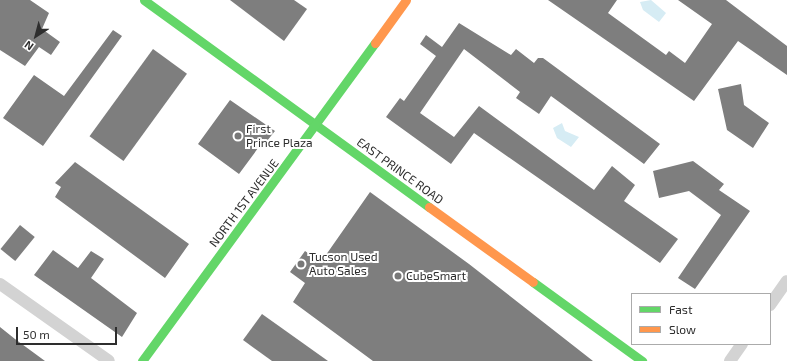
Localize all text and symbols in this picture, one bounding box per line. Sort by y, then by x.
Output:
north arrow [16,16,56,56]
text: N [22,39,36,54]
place label: First Prince Plaza [246,122,313,150]
marker: First Prince Plaza [233,131,243,141]
street label: EAST PRINCE ROAD [354,135,446,207]
street label: NORTH 1ST AVENUE [206,156,282,250]
place label: Tucson Used Auto Sales [309,250,378,278]
marker: Tucson Used Auto Sales [296,259,306,269]
place label: CubeSmart [406,269,466,283]
marker: CubeSmart [393,271,403,281]
legend [631,293,771,345]
text: Fast [669,302,692,316]
scale bar [18,319,119,345]
text: Slow [669,322,696,336]
text: 50 m [23,327,50,341]

